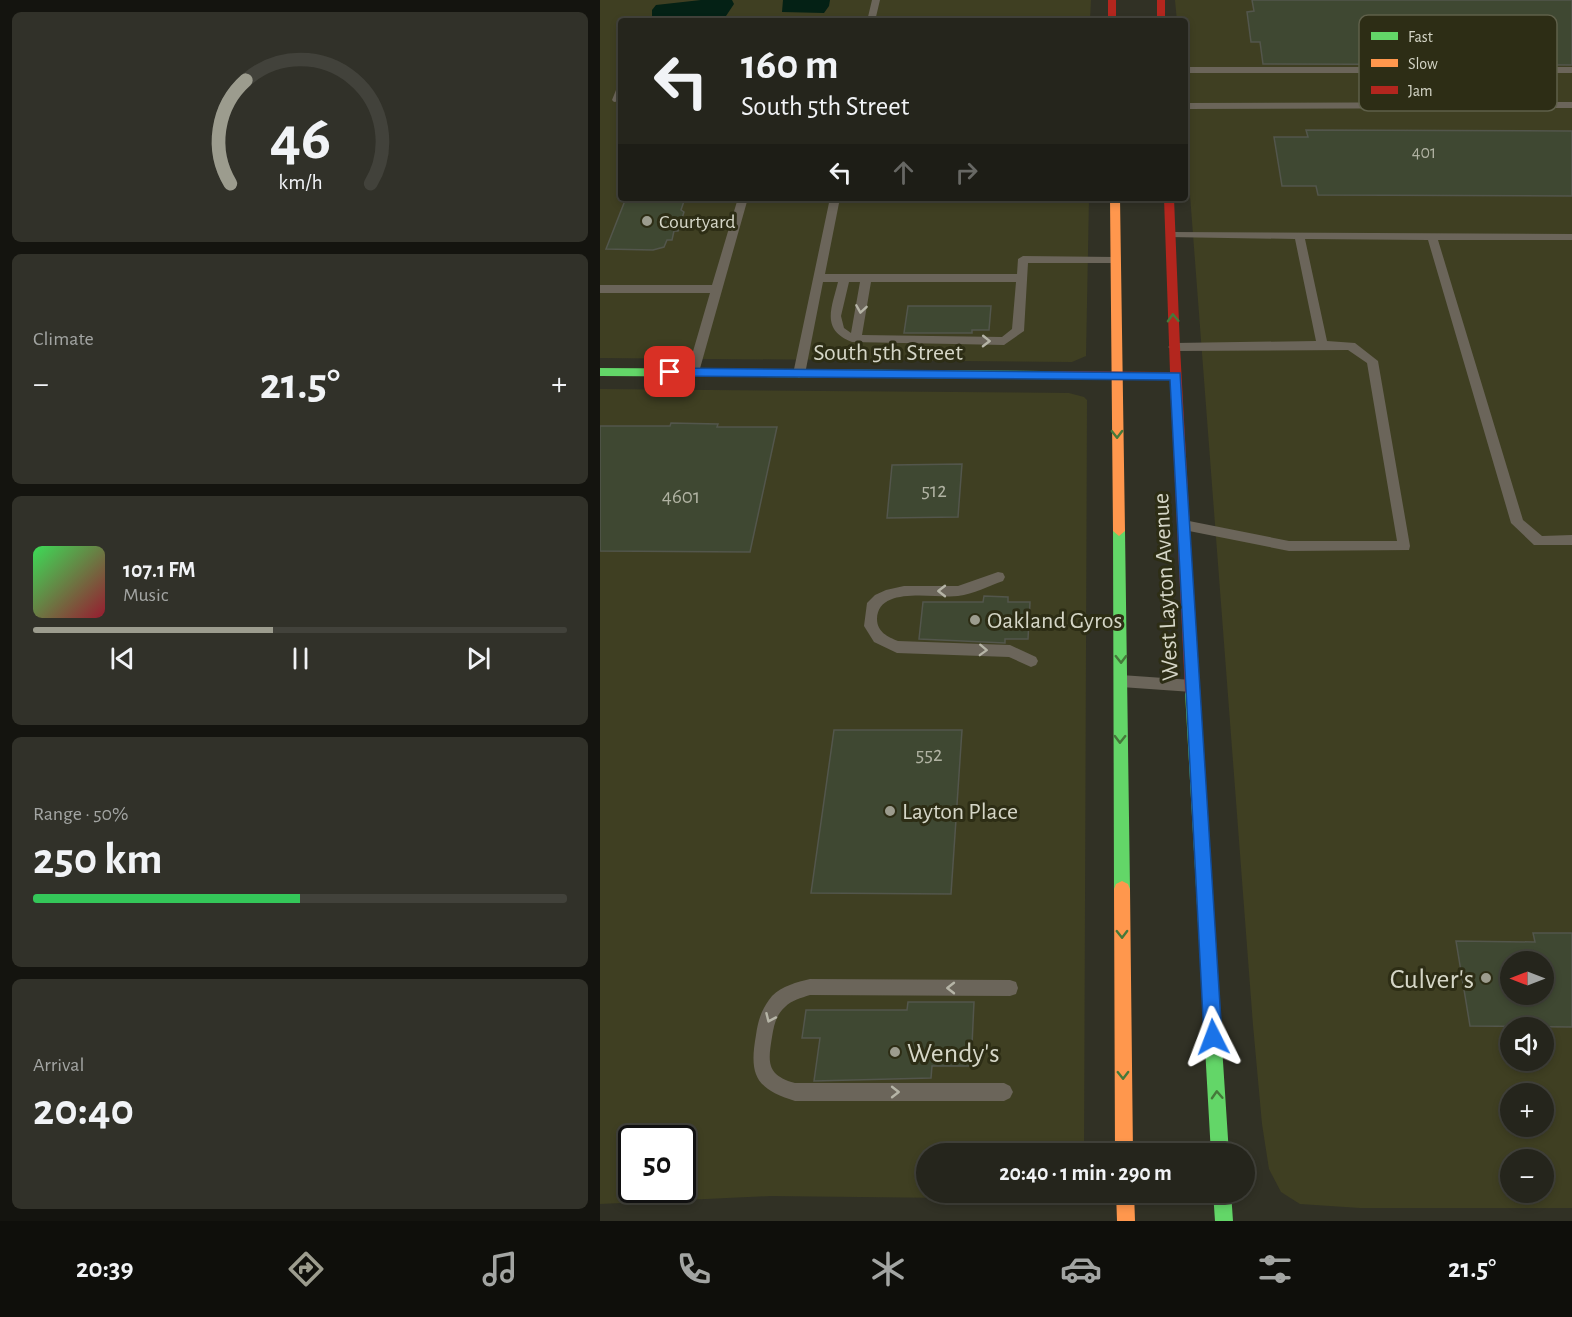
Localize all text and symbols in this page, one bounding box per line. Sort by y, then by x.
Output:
legend [1359,15,1557,111]
text: Fast [1408,29,1433,45]
icon: left [642,42,720,120]
text: 160 m [741,44,839,86]
text: Slow [1408,56,1438,72]
text: Jam [1408,83,1433,99]
text: South 5th Street [741,93,909,120]
text: 46 [269,108,331,170]
house number: 401 [1412,144,1436,162]
icon: left [824,156,857,189]
icon: ahead [887,156,920,189]
icon: right [950,156,983,189]
text: km/h [278,172,322,193]
place label: Courtyard [659,212,736,232]
marker: Courtyard [640,214,654,228]
one-way arrow [855,304,867,313]
one-way arrow [1167,313,1180,322]
text: Climate [33,329,94,349]
one-way arrow [982,334,991,347]
street label: South 5th Street [813,341,963,365]
pin [644,346,695,397]
icon: arrive [653,355,686,388]
text: 21.5° [260,362,340,407]
text: − [33,368,49,401]
text: + [551,368,567,401]
one-way arrow [1111,430,1123,439]
house number: 512 [921,480,947,501]
house number: 4601 [662,486,700,507]
street label: West Layton Avenue [1149,492,1183,682]
text: 107.1 FM [123,559,196,581]
text: Music [123,585,169,605]
one-way arrow [937,585,946,597]
place label: Oakland Gyros [987,609,1122,633]
marker: Oakland Gyros [968,613,982,627]
icon: previous [106,642,139,675]
icon: pause [284,642,317,675]
icon: next [462,642,495,675]
one-way arrow [978,644,987,656]
one-way arrow [1115,654,1127,663]
one-way arrow [1114,735,1127,744]
house number: 552 [915,744,943,765]
place label: Layton Place [902,800,1018,824]
text: Range · 50% [33,804,129,824]
marker: Layton Place [883,804,897,818]
text: 250 km [33,837,162,882]
one-way arrow [1116,930,1128,939]
north arrow [1500,951,1554,1005]
map controls [1500,951,1554,1203]
place label: Culver's [1390,966,1474,994]
marker: Culver's [1479,971,1493,985]
one-way arrow [947,982,956,994]
position arrow [1181,1005,1245,1069]
one-way arrow [765,1011,777,1022]
button: sound [1500,1017,1554,1071]
place label: Wendy's [907,1040,1000,1068]
marker: Wendy's [888,1045,902,1059]
text: Arrival [33,1055,84,1075]
one-way arrow [1117,1070,1129,1079]
button: + [1500,1083,1554,1137]
one-way arrow [890,1086,899,1098]
text: 20:40 [33,1088,134,1133]
one-way arrow [1210,1091,1223,1100]
speed limit sign: 50 [618,1125,696,1203]
button: − [1500,1149,1554,1203]
text: 20:40 · 1 min · 290 m [999,1162,1172,1184]
icon: directions [285,1248,327,1290]
icon: music [479,1248,521,1290]
icon: phone [673,1248,715,1290]
icon: climate [867,1248,909,1290]
icon: car [1060,1248,1102,1290]
icon: filters [1254,1248,1296,1290]
text: 20:39 [76,1255,134,1282]
text: 21.5° [1448,1255,1496,1282]

